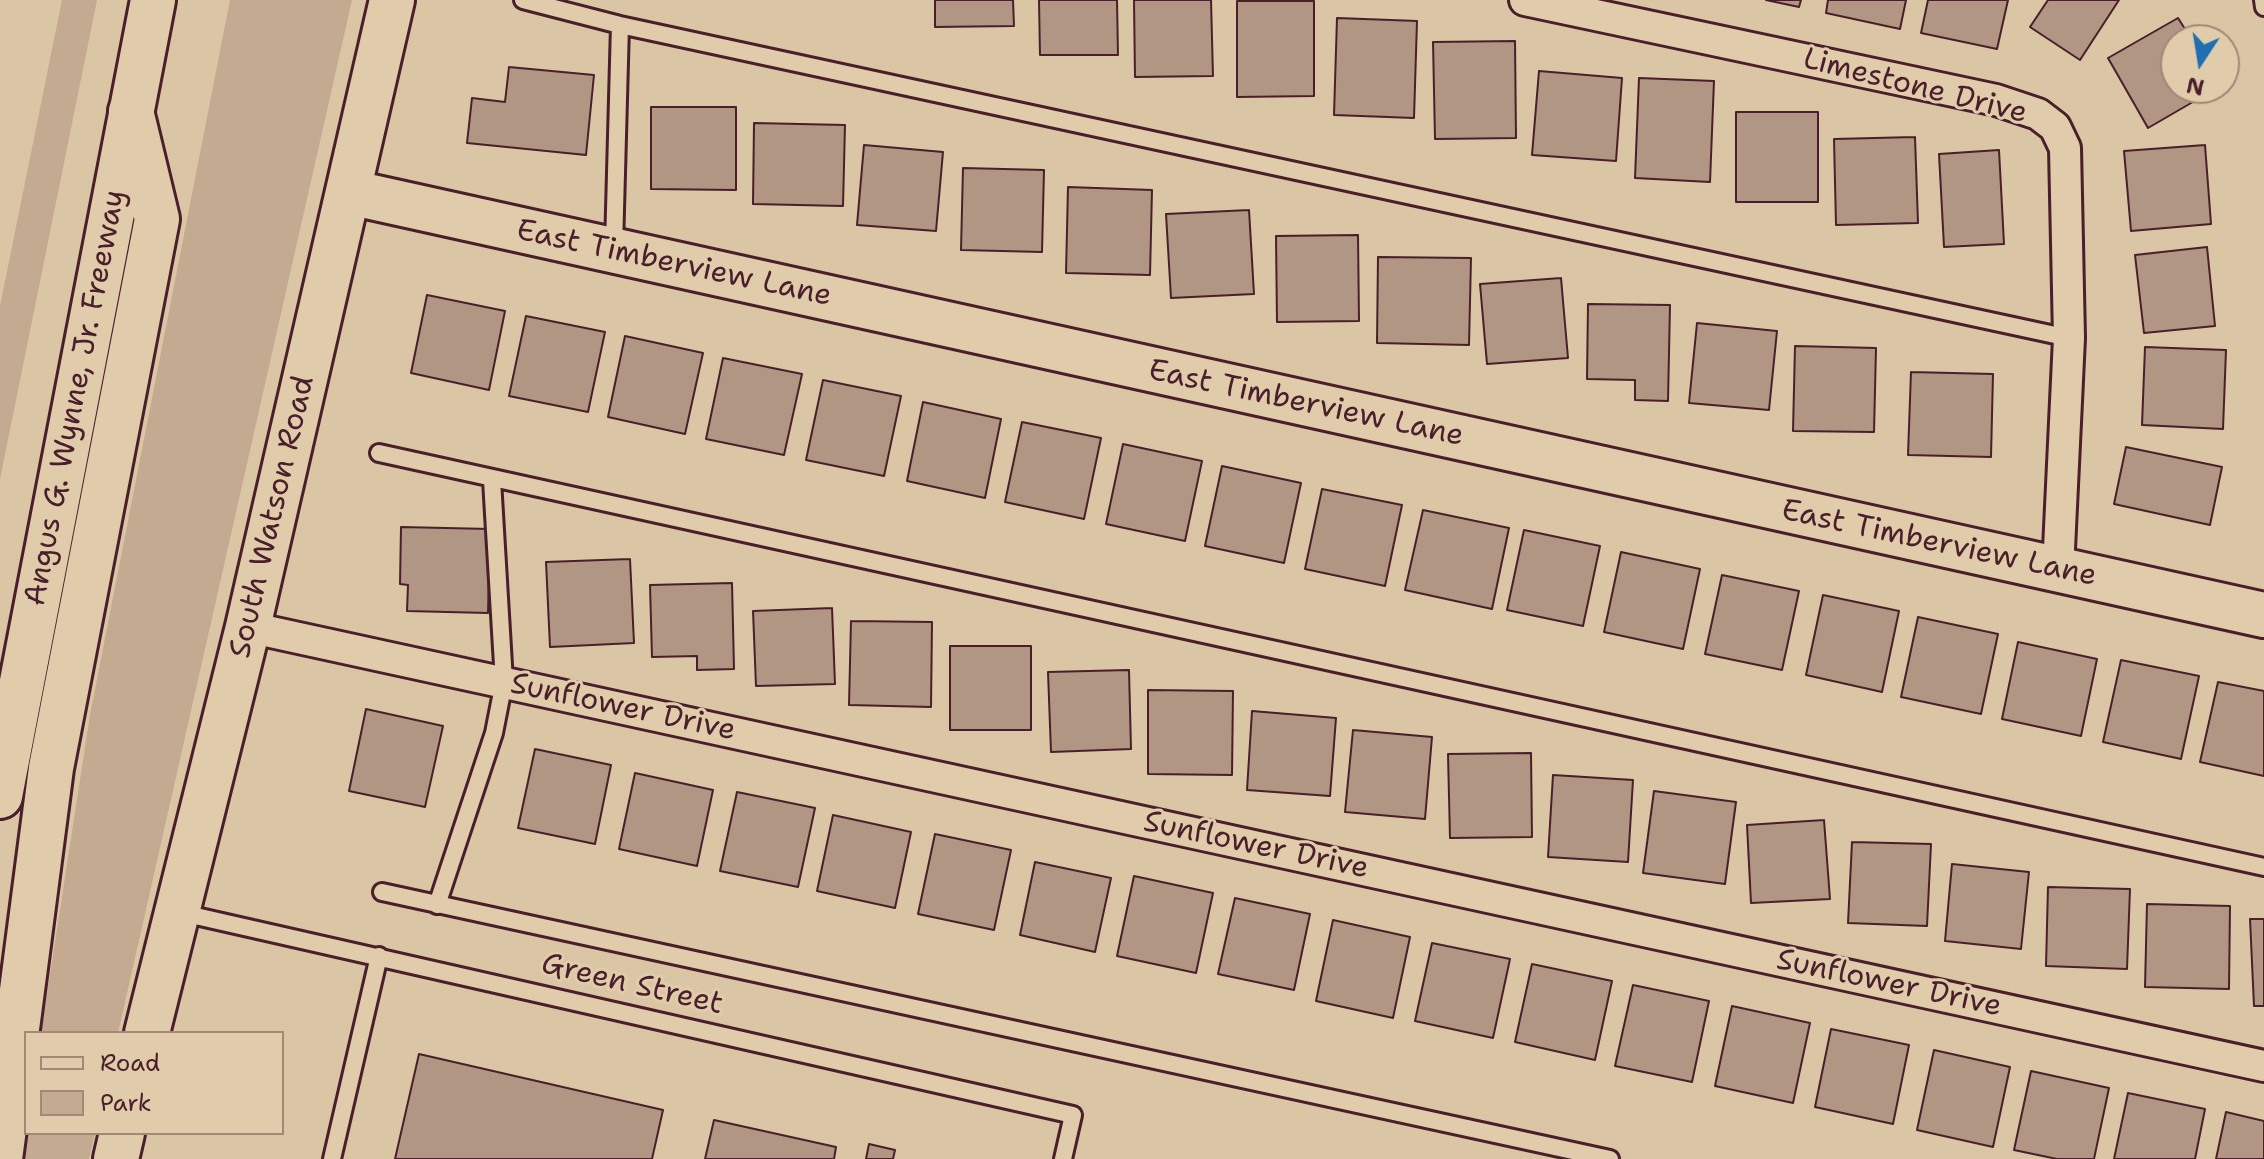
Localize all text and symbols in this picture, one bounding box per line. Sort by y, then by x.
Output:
north arrow [2160,24,2240,104]
street label: Limestone Drive [1799,42,2031,132]
text: N [2184,70,2207,102]
street label: Angus G. Wynne, Jr. Freeway [18,187,134,609]
street label: East Timberview Lane [513,213,835,315]
street label: East Timberview Lane [1145,353,1467,455]
street label: South Watson Road [223,372,323,662]
street label: East Timberview Lane [1778,493,2100,595]
street label: Sunflower Drive [507,667,739,749]
street label: Sunflower Drive [1140,805,1372,887]
street label: Sunflower Drive [1773,943,2005,1025]
street label: Green Street [538,947,726,1023]
legend [24,1031,284,1135]
text: Road [100,1047,160,1079]
text: Park [100,1087,152,1119]

